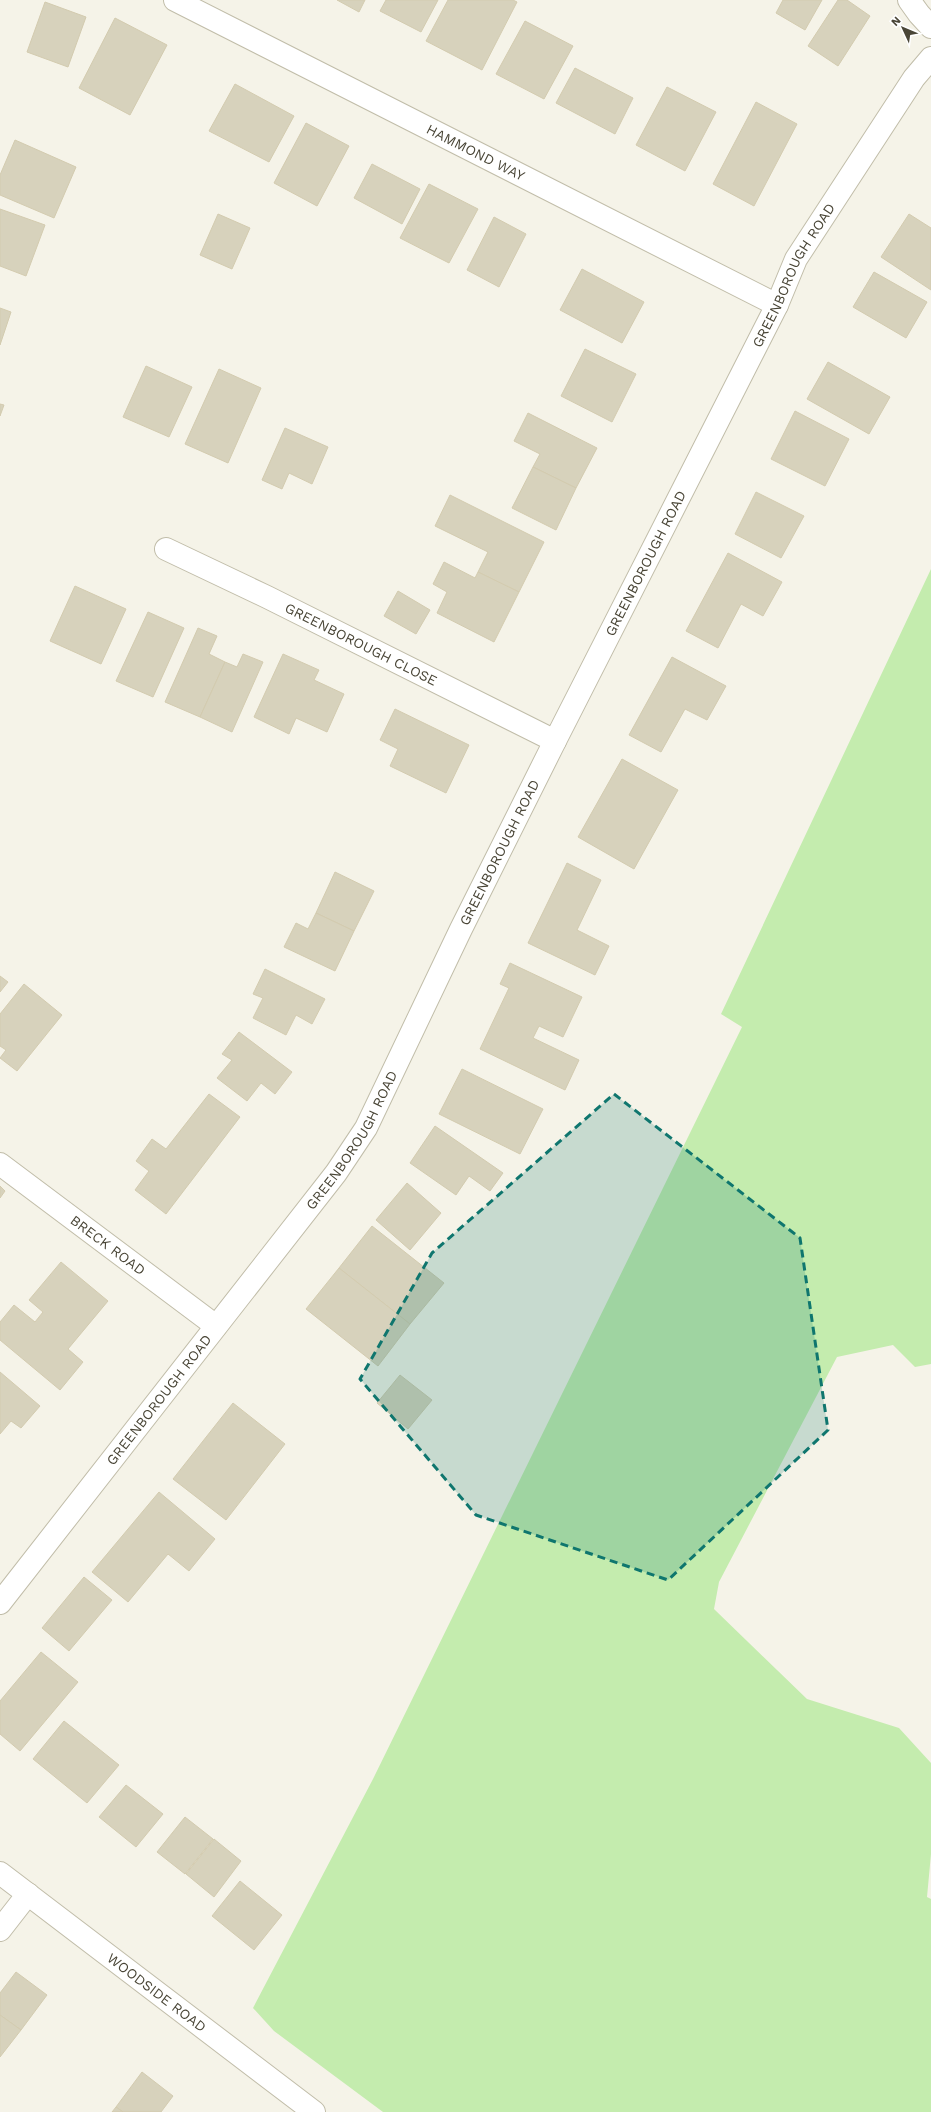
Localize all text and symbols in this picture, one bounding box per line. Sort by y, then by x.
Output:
north arrow [883,8,923,48]
text: N [889,14,904,29]
street label: HAMMOND WAY [424,121,527,184]
street label: GREENBOROUGH ROAD [749,200,838,350]
street label: GREENBOROUGH ROAD [602,488,689,639]
street label: GREENBOROUGH CLOSE [282,599,440,689]
street label: GREENBOROUGH ROAD [456,777,542,928]
street label: GREENBOROUGH ROAD [303,1068,400,1213]
street label: BRECK ROAD [67,1212,149,1278]
street label: GREENBOROUGH ROAD [103,1331,215,1468]
street label: WOODSIDE ROAD [104,1950,209,2035]

